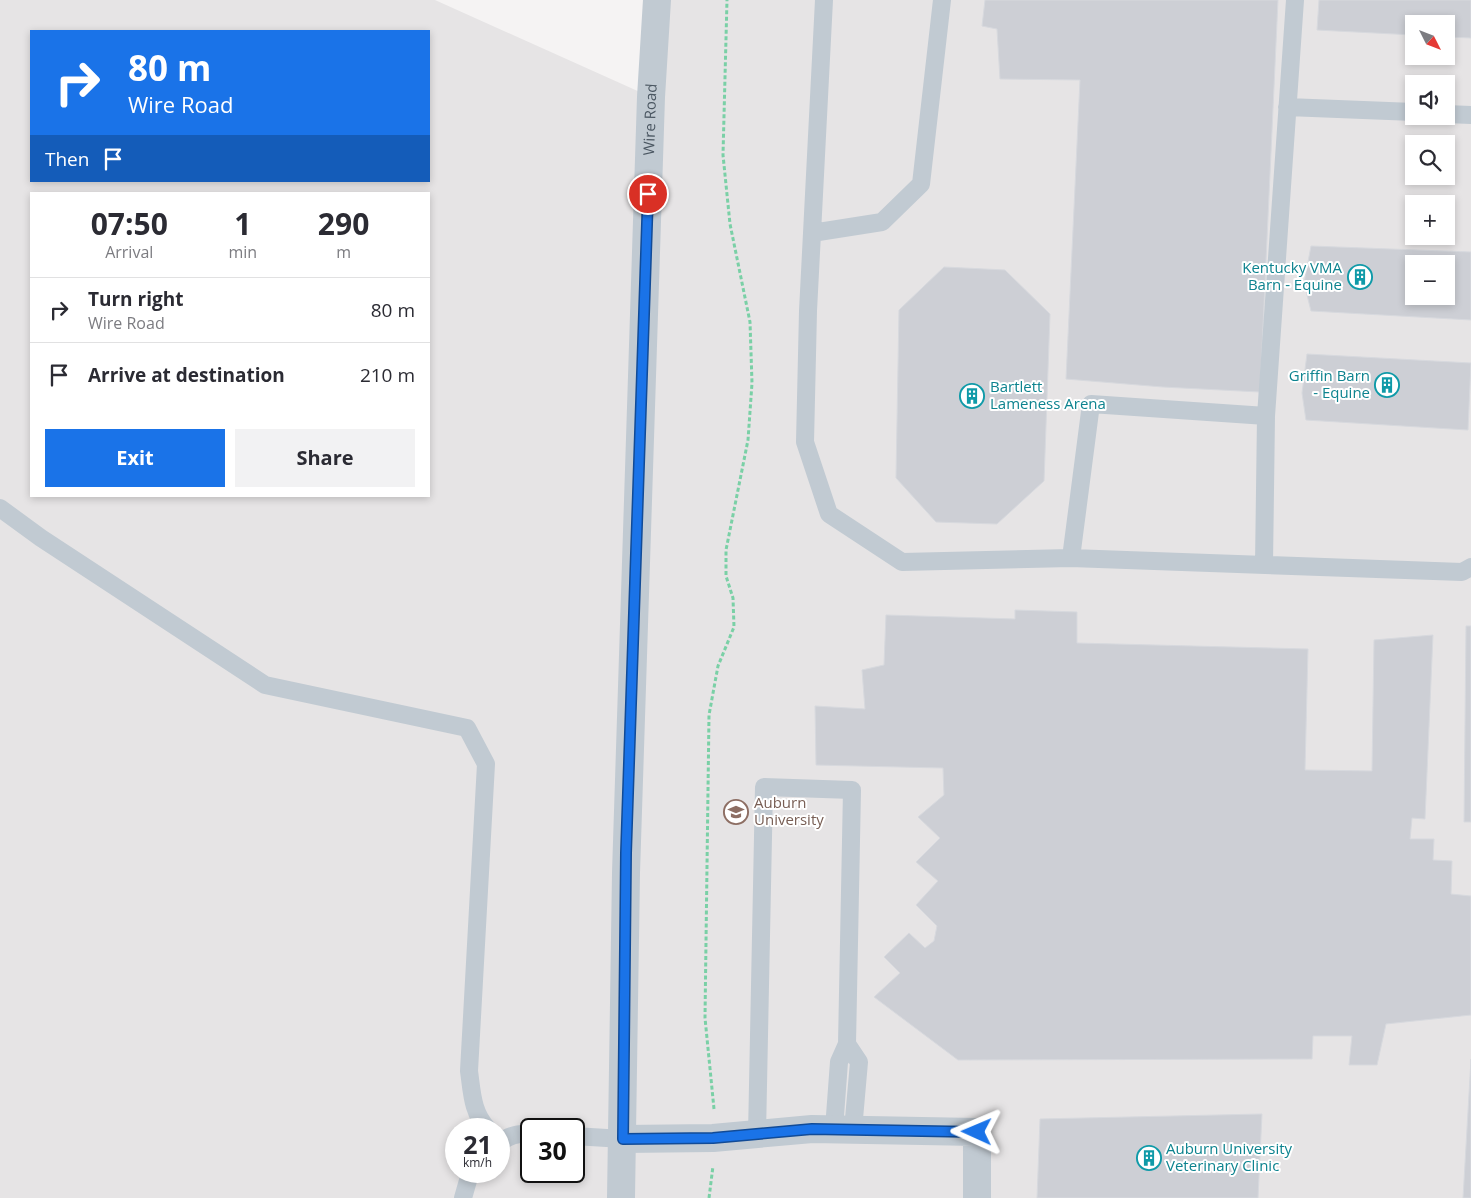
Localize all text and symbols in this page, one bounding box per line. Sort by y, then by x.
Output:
north arrow [1405,15,1455,65]
map controls [1405,15,1455,305]
text: 80 m [128,44,211,91]
icon: right [45,50,110,115]
button: sound [1405,75,1455,125]
street label: Wire Road [638,83,661,156]
text: Wire Road [128,89,233,119]
button: search [1405,135,1455,185]
icon: arrive [99,145,127,173]
text: Then [45,146,89,172]
pin [627,173,669,215]
icon: arrive [634,180,662,208]
button: + [1405,195,1455,245]
text: 07:50 [91,203,168,244]
text: 1 [234,203,251,244]
text: 290 [318,203,369,244]
text: Arrival [105,241,153,263]
text: min [229,241,257,263]
text: m [336,241,351,263]
button: − [1405,255,1455,305]
place label: Kentucky VMA Barn - Equine [1242,257,1343,294]
building icon: Kentucky VMA Barn - Equine [1347,264,1373,290]
text: Turn right [88,286,183,312]
icon: right [45,296,73,324]
text: 80 m [371,297,415,323]
text: Wire Road [88,312,165,334]
icon: arrive [45,361,73,389]
text: Arrive at destination [88,362,285,388]
text: 210 m [360,362,415,388]
place label: Griffin Barn - Equine [1289,365,1370,402]
building icon: Griffin Barn - Equine [1374,372,1400,398]
place label: Bartlett Lameness Arena [990,376,1106,413]
building icon: Bartlett Lameness Arena [959,383,985,409]
button: Exit [45,429,225,487]
button: Share [235,429,415,487]
place label: Auburn University [754,792,824,829]
school or university icon: Auburn University [723,799,749,825]
position arrow [950,1105,1002,1157]
speed limit sign: 30 [520,1118,585,1183]
text: 21 [463,1127,492,1161]
place label: Auburn University Veterinary Clinic [1166,1138,1293,1175]
building icon: Auburn University Veterinary Clinic [1136,1145,1162,1171]
text: km/h [463,1154,492,1171]

